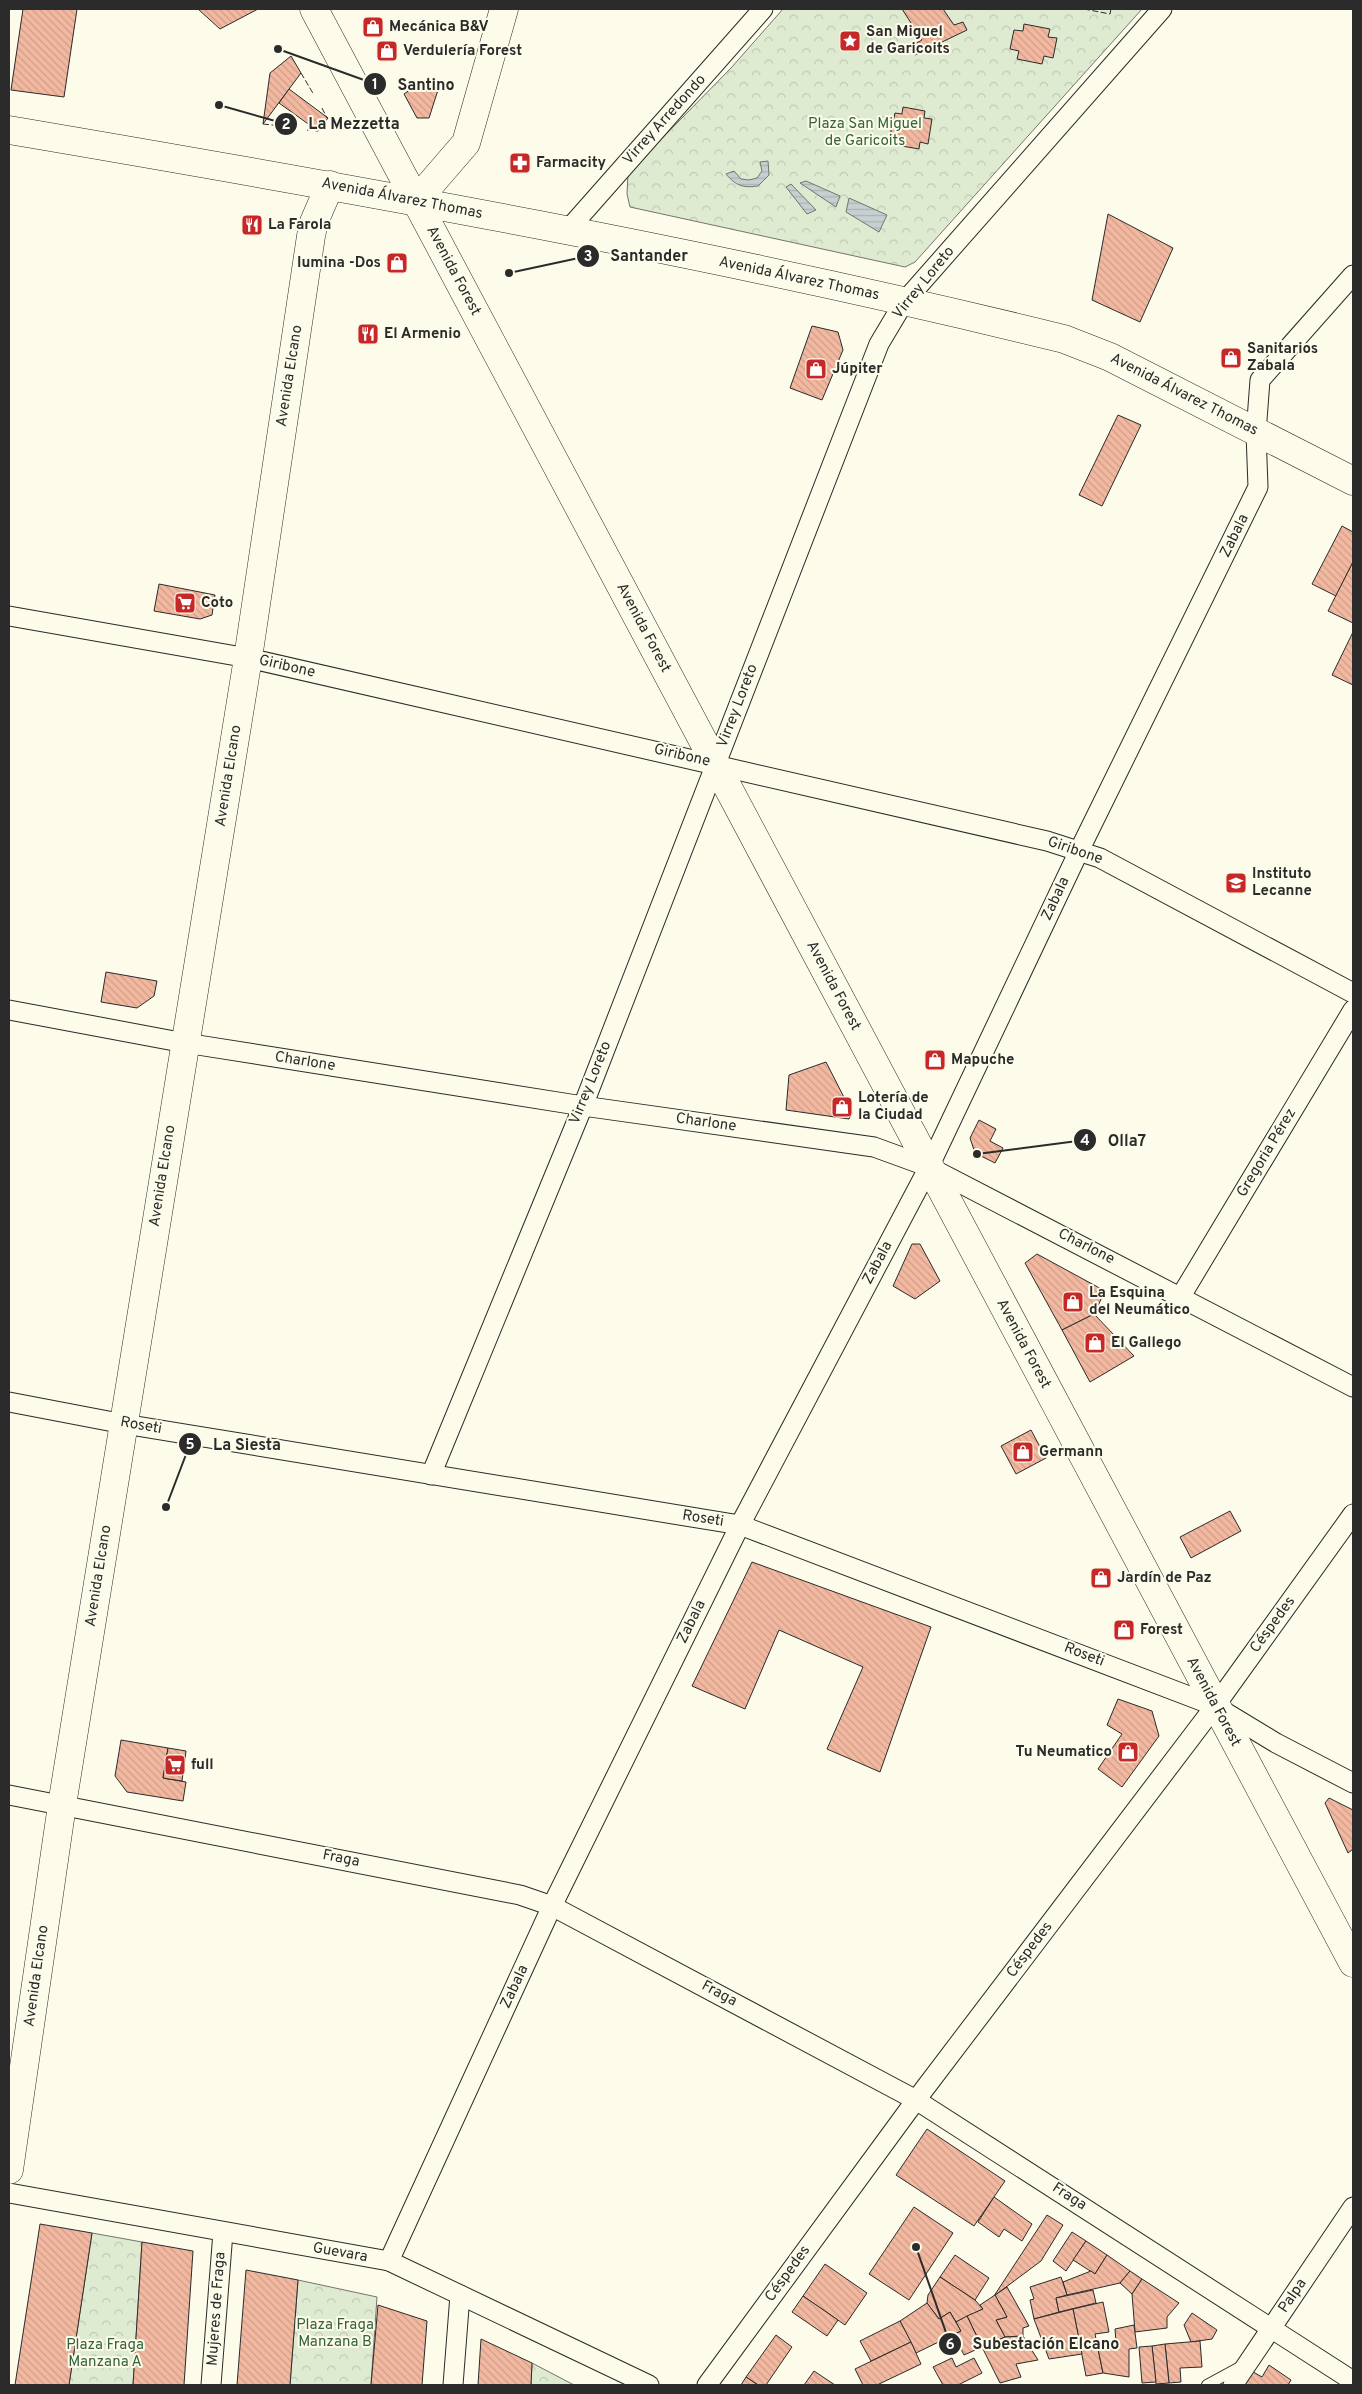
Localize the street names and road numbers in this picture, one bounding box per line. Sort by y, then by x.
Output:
street label: Virrey Arredondo [619,71,711,169]
street label: Avenida Álvarez Thomas [320,173,484,224]
street label: Avenida Forest [421,223,485,319]
street label: Virrey Loreto [889,243,959,323]
street label: Avenida Álvarez Thomas [717,252,881,305]
street label: Avenida Elcano [273,324,307,428]
street label: Avenida Álvarez Thomas [1107,348,1262,441]
street label: Zabala [1216,511,1254,561]
street label: Avenida Forest [611,580,675,676]
street label: Giribone [257,651,317,683]
street label: Virrey Loreto [713,662,763,750]
street label: Avenida Elcano [212,724,246,828]
street label: Giribone [652,740,712,772]
street label: Giribone [1045,833,1105,869]
street label: Zabala [1038,874,1074,924]
street label: Avenida Forest [801,938,865,1034]
street label: Virrey Loreto [566,1039,616,1127]
street label: Charlone [273,1048,337,1076]
street label: Gregoria Pérez [1233,1105,1301,1201]
street label: Charlone [674,1109,738,1137]
street label: Avenida Elcano [146,1124,180,1228]
street label: Charlone [1054,1225,1118,1269]
street label: Zabala [859,1238,897,1288]
street label: Avenida Forest [991,1296,1055,1392]
street label: Roseti [119,1413,163,1439]
street label: Roseti [681,1506,725,1532]
street label: Avenida Elcano [82,1524,116,1628]
street label: Céspedes [1246,1593,1300,1657]
street label: Zabala [673,1597,711,1647]
street label: Roseti [1061,1639,1107,1671]
street label: Avenida Forest [1181,1654,1245,1750]
street label: Fraga [321,1846,361,1872]
street label: Céspedes [1003,1918,1057,1982]
street label: Avenida Elcano [20,1924,54,2028]
street label: Zabala [497,1962,533,2012]
street label: Fraga [698,1977,740,2011]
street label: Fraga [1048,2179,1090,2215]
street label: Guevara [311,2239,369,2267]
street label: Céspedes [761,2242,815,2306]
street label: Mujeres de Fraga [204,2251,230,2367]
street label: Palpa [1275,2275,1311,2317]

